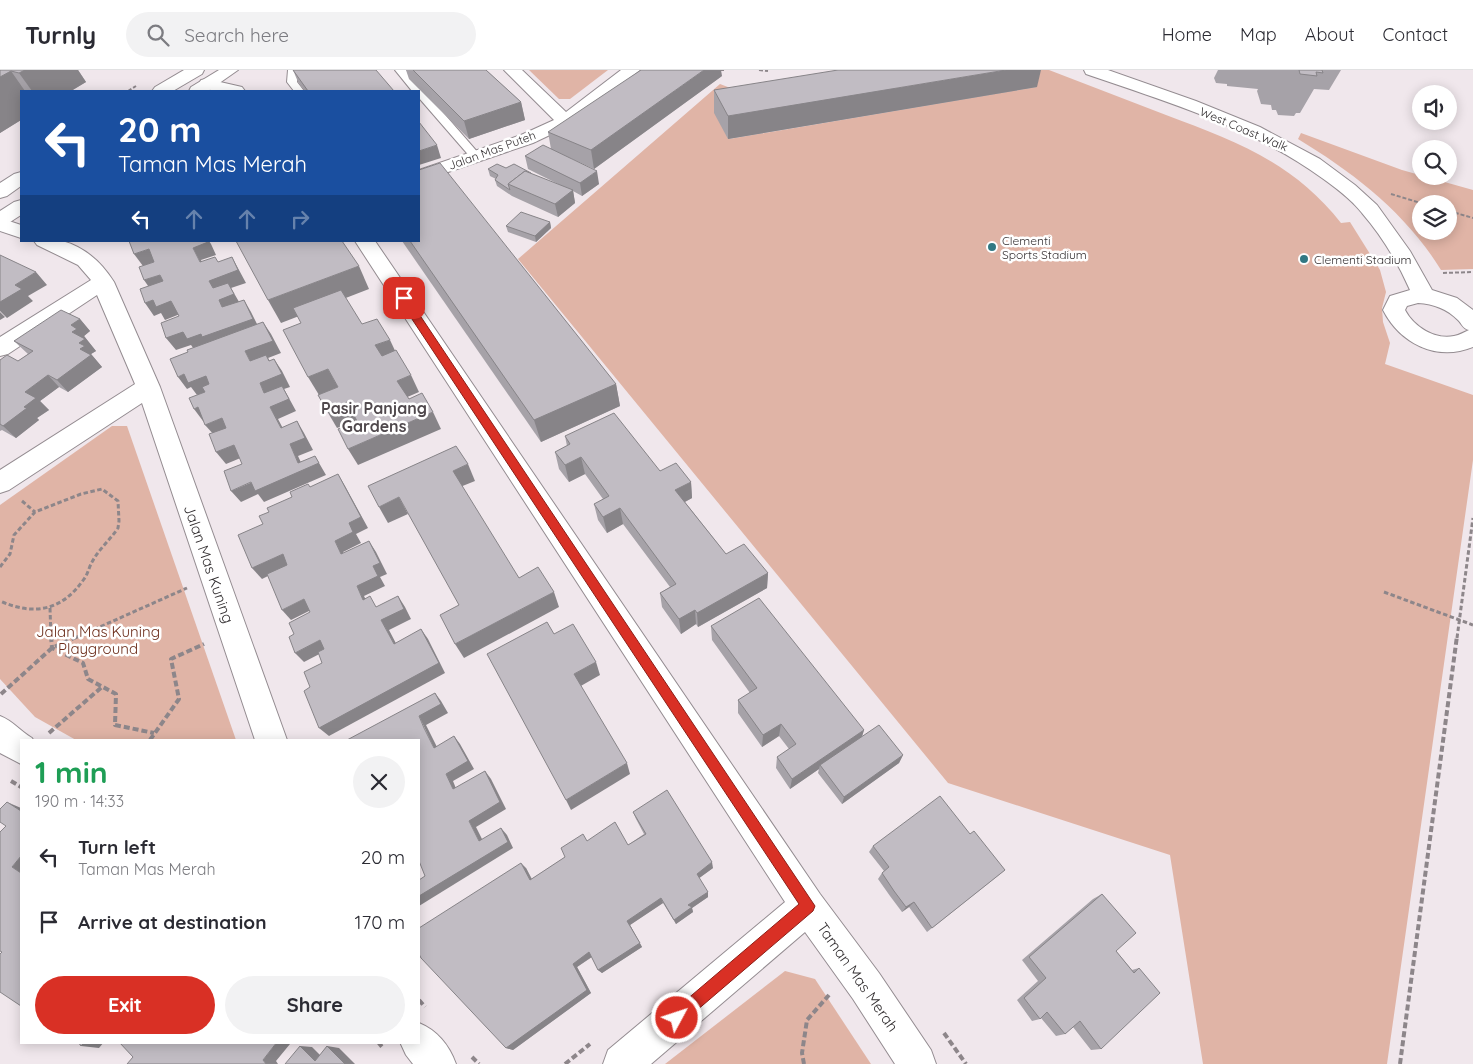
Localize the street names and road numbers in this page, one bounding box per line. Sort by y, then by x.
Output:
street label: West Coast Walk [1198,104,1290,154]
street label: Jalan Mas Puteh [446,127,538,173]
street label: Jalan Mas Kuning [180,502,238,626]
street label: Taman Mas Merah [813,919,903,1035]

